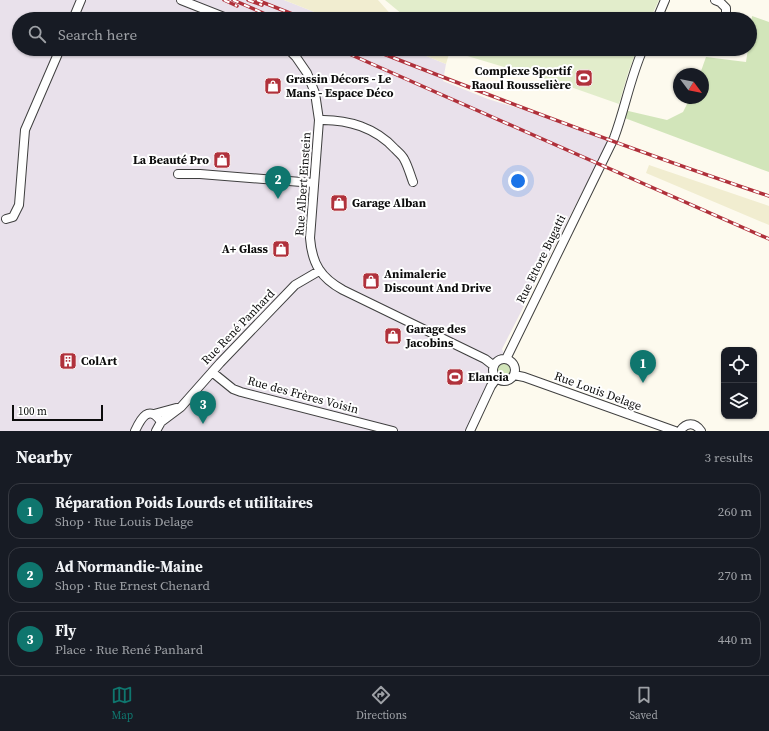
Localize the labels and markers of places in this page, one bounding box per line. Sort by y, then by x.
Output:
place label: Complexe Sportif Raoul Rousselière [471,63,573,93]
sports icon: Complexe Sportif Raoul Rousselière [574,68,594,88]
place label: Grassin Décors - Le Mans - Espace Déco [286,71,394,101]
shop icon: Grassin Décors - Le Mans - Espace Déco [263,76,283,96]
shop icon: La Beauté Pro [212,150,232,170]
place label: La Beauté Pro [133,152,209,168]
pin: 2 [265,166,291,199]
shop icon: Garage Alban [329,193,349,213]
place label: Garage Alban [352,195,427,211]
shop icon: A+ Glass [271,239,291,259]
place label: A+ Glass [222,241,269,257]
place label: Animalerie Discount And Drive [384,266,491,296]
shop icon: Animalerie Discount And Drive [361,271,381,291]
place label: Garage des Jacobins [405,321,466,351]
shop icon: Garage des Jacobins [383,326,403,346]
pin: 1 [630,350,656,383]
building icon: ColArt [58,351,78,371]
place label: ColArt [81,353,118,369]
sports icon: Elancia [445,367,465,387]
place label: Elancia [468,369,510,385]
pin: 3 [190,391,216,424]

